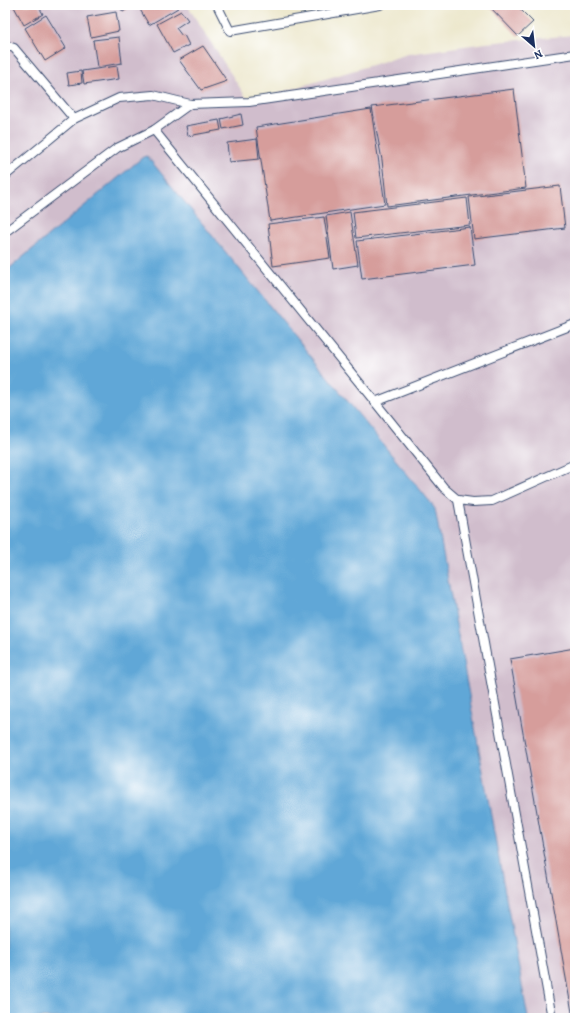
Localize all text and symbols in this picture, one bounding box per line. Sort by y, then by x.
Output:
north arrow [514,26,554,66]
text: N [531,46,546,63]

